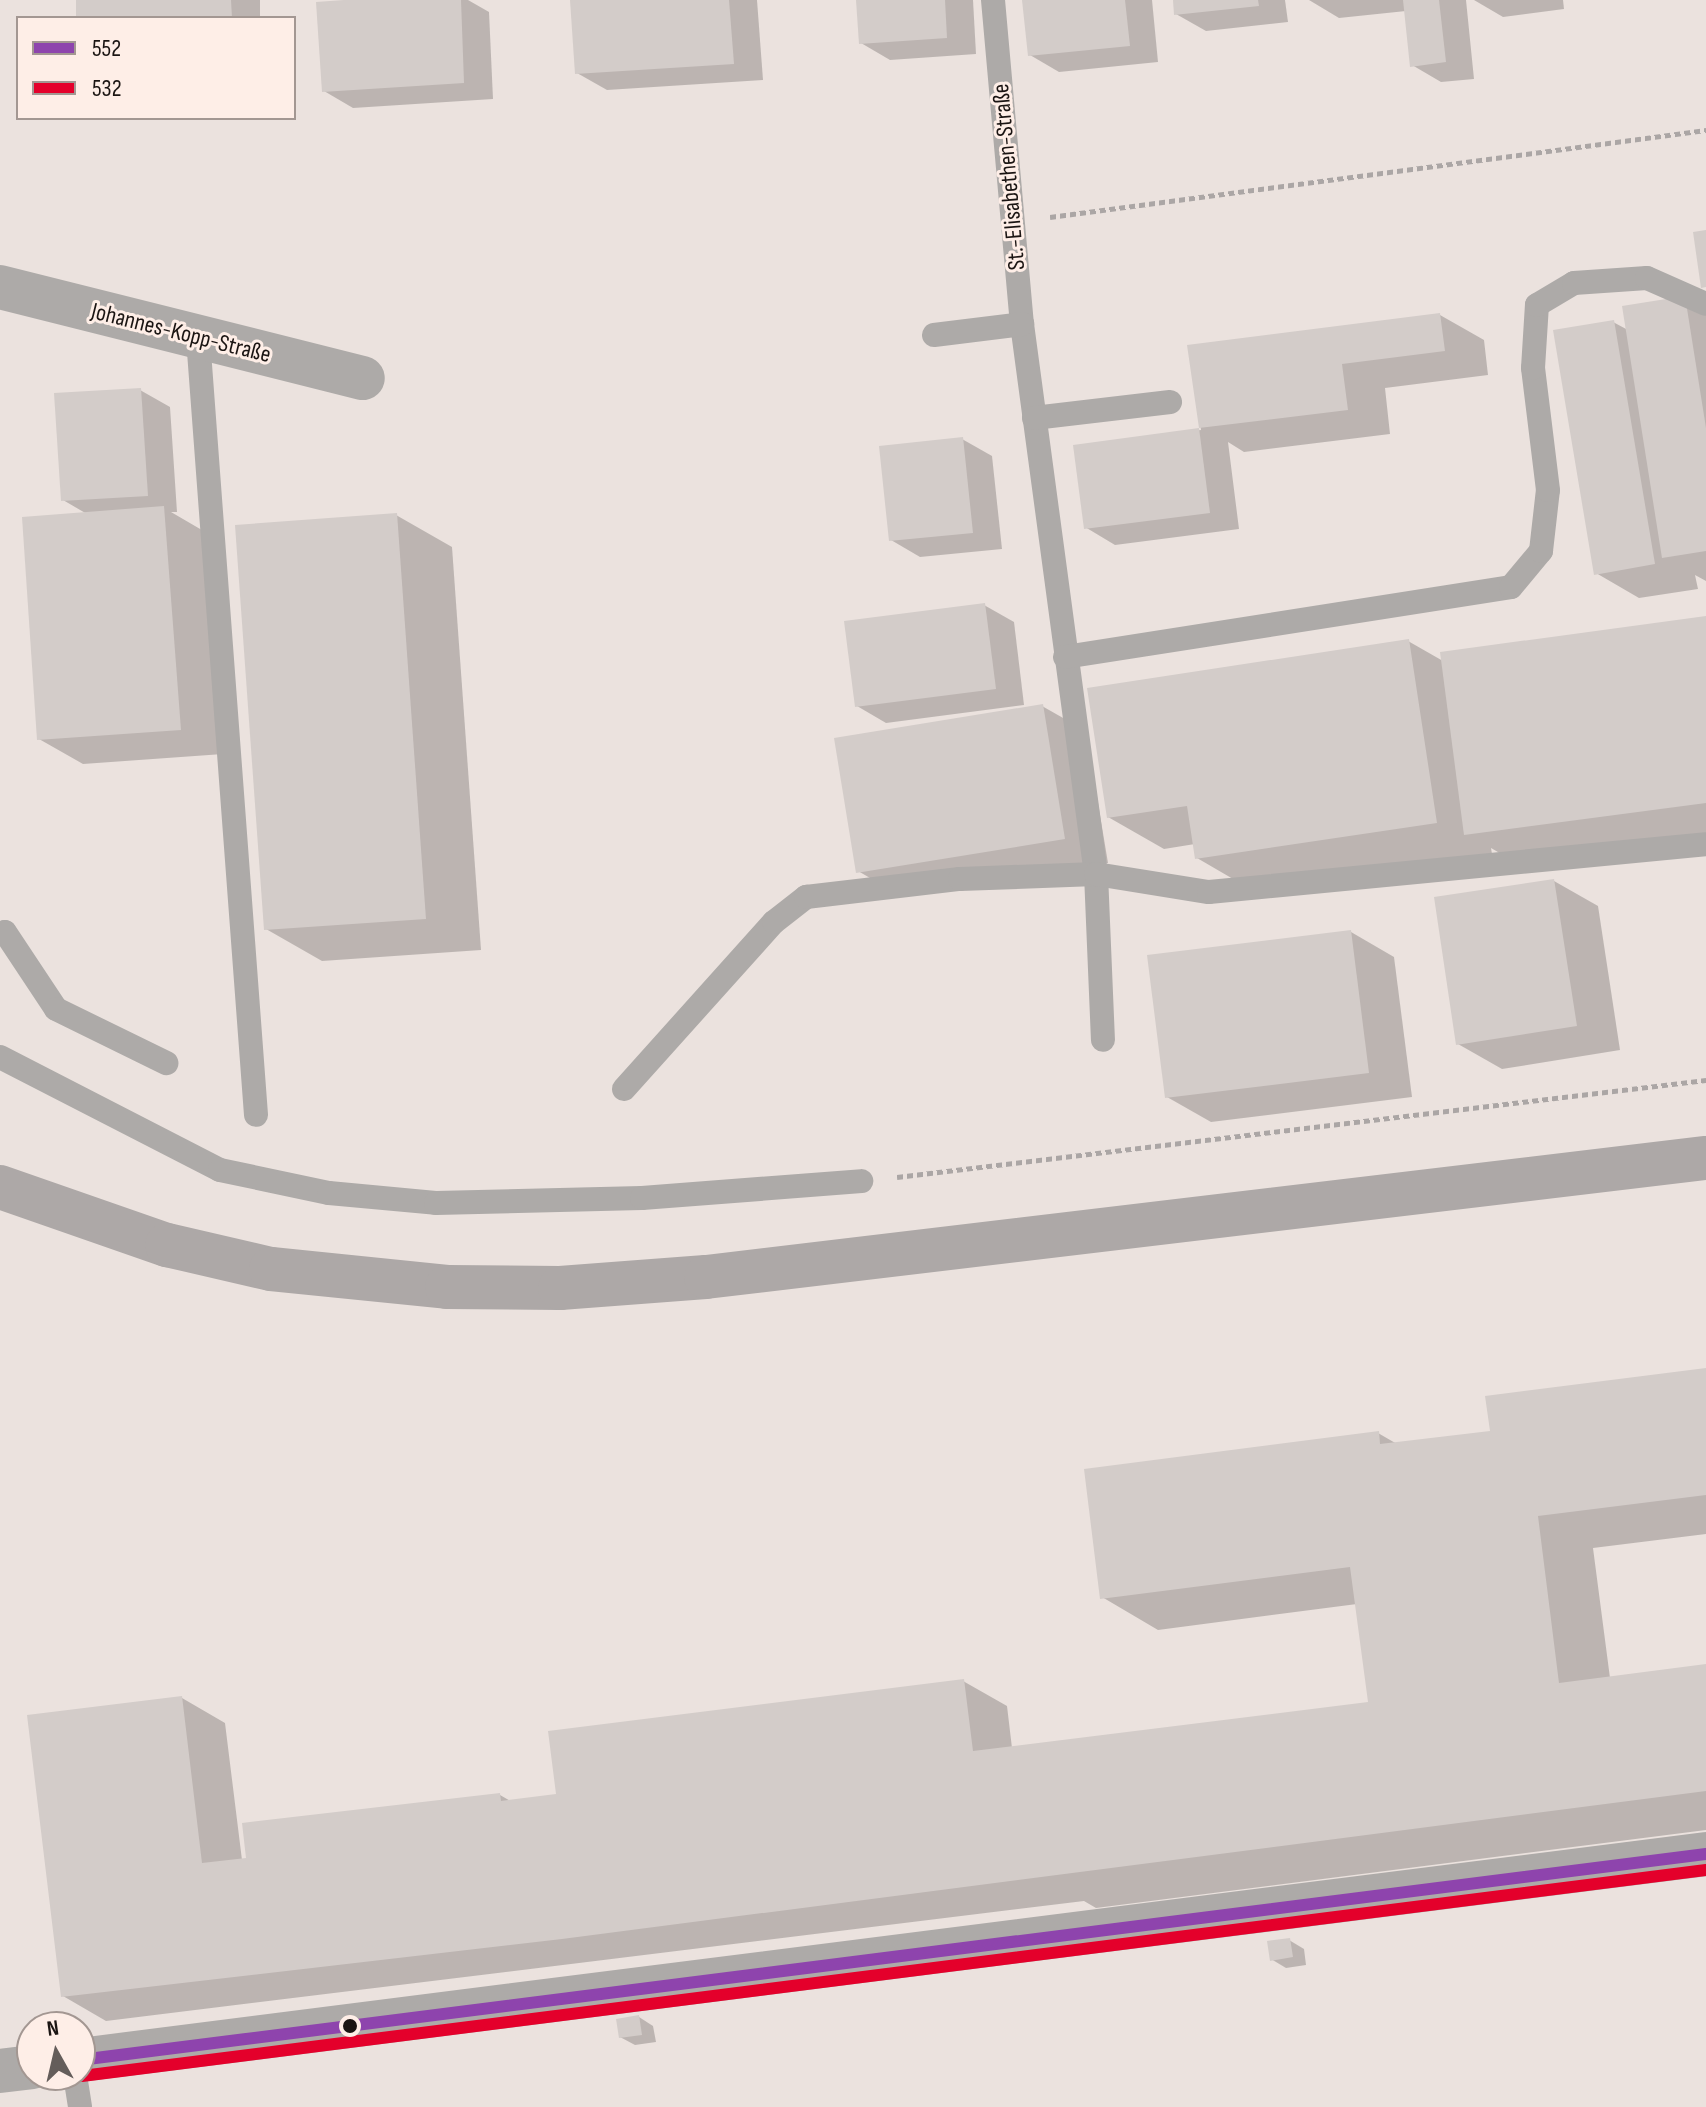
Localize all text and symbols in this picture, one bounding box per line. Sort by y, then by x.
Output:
legend [16,16,296,120]
text: 552 [92,34,121,63]
text: 532 [92,74,122,103]
street label: St.-Elisabethen-Straße [987,83,1031,271]
street label: Johannes-Kopp-Straße [88,297,274,369]
north arrow [16,2011,96,2091]
text: N [45,2015,61,2043]
unlabelled marker [342,2018,358,2034]

